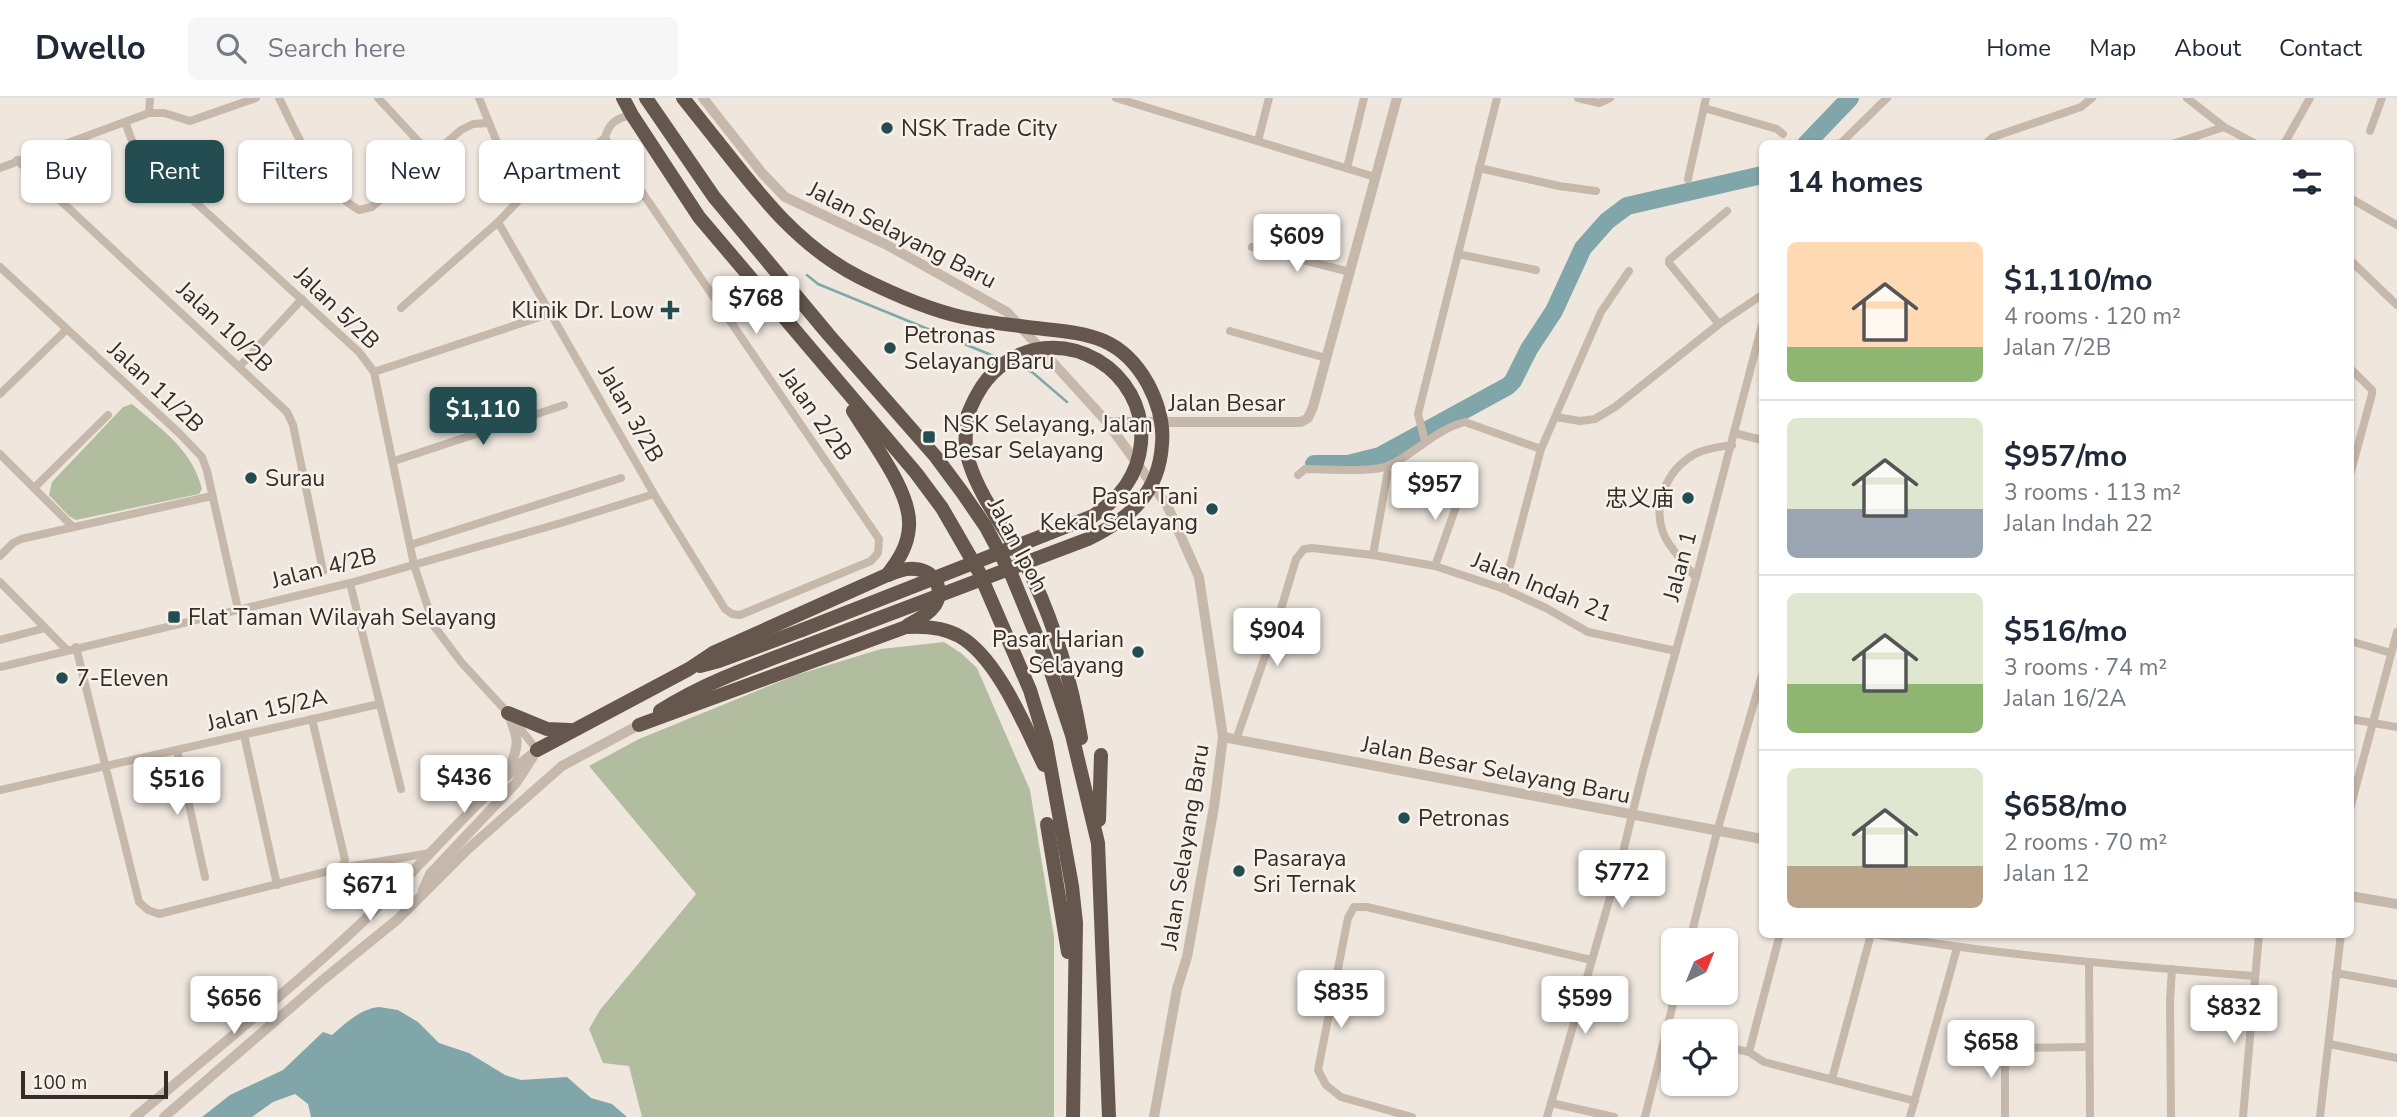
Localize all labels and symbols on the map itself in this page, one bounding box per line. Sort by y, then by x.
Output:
place label: NSK Trade City [901,113,1057,144]
marker: NSK Trade City [879,120,895,136]
street label: Jalan Selayang Baru [801,174,1002,296]
pin: $609 [1256,214,1338,274]
street label: Jalan 5/2B [287,259,386,356]
street label: Jalan 10/2B [169,274,280,380]
pin: $768 [715,276,797,336]
place label: Klinik Dr. Low [511,295,654,326]
marker: Klinik Dr. Low [660,300,680,320]
place label: Petronas Selayang Baru [904,320,1054,377]
street label: Jalan 11/2B [100,334,211,440]
marker: Petronas Selayang Baru [882,340,898,356]
street label: Jalan 3/2B [590,359,671,468]
street label: Jalan 2/2B [772,360,859,467]
pin: $1,110 [426,388,540,447]
street label: Jalan Besar [1168,388,1286,419]
place label: NSK Selayang, Jalan Besar Selayang [943,409,1153,466]
marker: NSK Selayang, Jalan Besar Selayang [921,429,937,445]
pin: $957 [1394,462,1476,522]
place label: Surau [265,463,325,494]
marker: Surau [243,470,259,486]
place label: Pasar Tani Kekal Selayang [1040,481,1198,538]
place label: 忠义庙 [1605,483,1674,514]
marker: 忠义庙 [1680,490,1696,506]
street label: Jalan Ipoh [980,491,1056,598]
marker: Pasar Tani Kekal Selayang [1204,501,1220,517]
street label: Jalan 1 [1656,527,1704,605]
street label: Jalan 4/2B [267,540,380,596]
street label: Jalan Indah 21 [1466,544,1617,629]
place label: Flat Taman Wilayah Selayang [188,602,497,633]
pin: $904 [1236,608,1318,668]
marker: Flat Taman Wilayah Selayang [166,609,182,625]
place label: Pasar Harian Selayang [992,624,1124,681]
marker: Pasar Harian Selayang [1130,644,1146,660]
place label: 7-Eleven [76,663,169,694]
marker: 7-Eleven [54,670,70,686]
street label: Jalan 15/2A [203,681,330,739]
street label: Jalan Besar Selayang Baru [1358,729,1633,811]
street label: Jalan Selayang Baru [1153,742,1217,953]
pin: $436 [423,756,505,815]
pin: $516 [136,758,218,817]
place label: Petronas [1418,803,1510,834]
marker: Petronas [1396,810,1412,826]
place label: Pasaraya Sri Ternak [1253,843,1356,900]
pin: $772 [1581,850,1663,910]
marker: Pasaraya Sri Ternak [1231,863,1247,879]
pin: $671 [329,864,411,923]
north arrow [1661,928,1738,1004]
pin: $835 [1300,970,1382,1030]
pin: $656 [193,976,275,1036]
pin: $599 [1544,976,1626,1036]
pin: $832 [2193,986,2275,1045]
pin: $658 [1950,1020,2032,1080]
scale bar [21,1068,168,1100]

